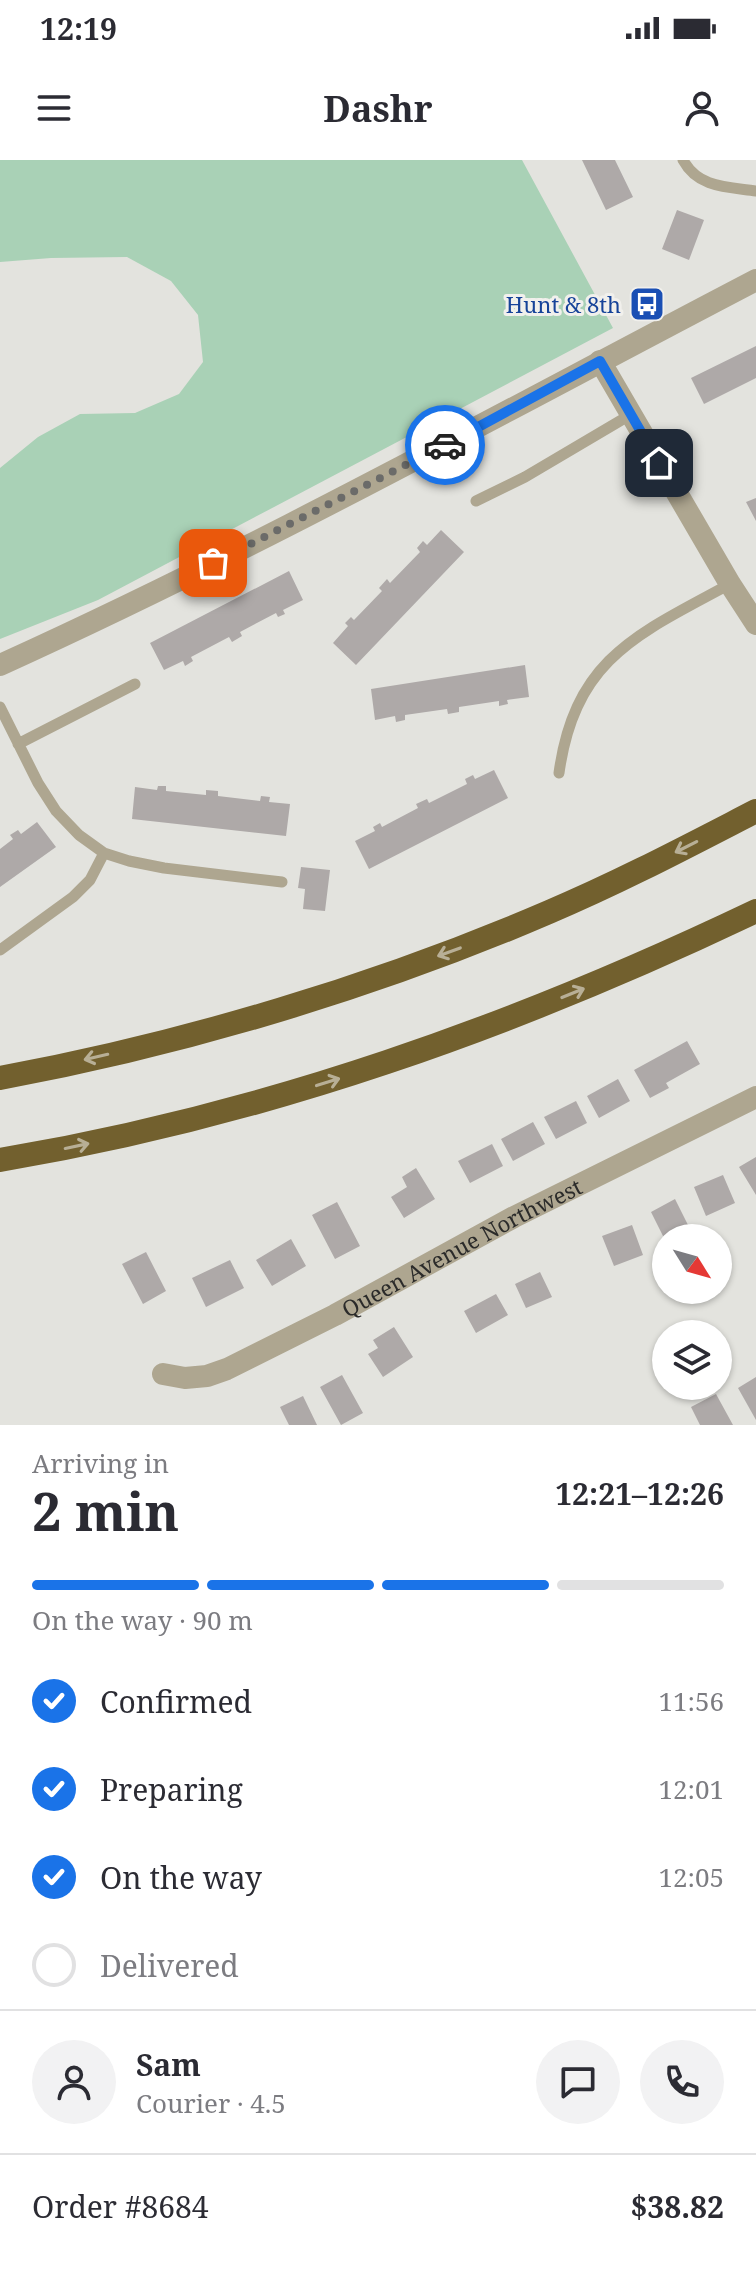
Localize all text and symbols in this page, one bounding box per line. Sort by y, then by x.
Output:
text: 12:19 [40,8,117,49]
text: Dashr [323,84,433,133]
icon: menu [32,86,76,130]
icon: person [680,86,724,130]
bus stop icon: Hunt & 8th [628,285,666,323]
place label: Hunt & 8th [506,289,621,319]
courier [405,405,485,485]
icon: car [423,423,467,467]
pin [625,429,693,497]
icon: home [637,441,681,485]
pin [179,529,247,597]
icon: bag [191,541,235,585]
one-way arrow [675,839,699,855]
one-way arrow [437,945,462,960]
one-way arrow [560,985,585,1000]
one-way arrow [84,1051,110,1066]
one-way arrow [315,1074,341,1089]
one-way arrow [63,1138,89,1153]
street label: Queen Avenue Northwest [336,1171,587,1324]
north arrow [652,1224,732,1304]
map controls [652,1224,732,1400]
button: layers [652,1320,732,1400]
text: Arriving in [32,1445,169,1481]
text: 12:21–12:26 [555,1473,724,1514]
text: 2 min [32,1475,179,1546]
text: On the way · 90 m [32,1602,253,1638]
icon: check [32,1679,76,1723]
text: Confirmed [100,1681,252,1722]
text: 11:56 [658,1683,724,1719]
icon: check [32,1767,76,1811]
text: Preparing [100,1769,243,1810]
text: 12:01 [658,1771,724,1807]
icon: check [32,1855,76,1899]
text: On the way [100,1857,262,1898]
text: 12:05 [658,1859,724,1895]
text: Delivered [100,1945,239,1986]
button: person [32,2040,116,2124]
button: chat [536,2040,620,2124]
button: phone [640,2040,724,2124]
text: Sam [136,2044,201,2085]
text: Courier · 4.5 [136,2085,286,2121]
text: Order #8684 [32,2186,209,2227]
text: $38.82 [630,2186,724,2227]

